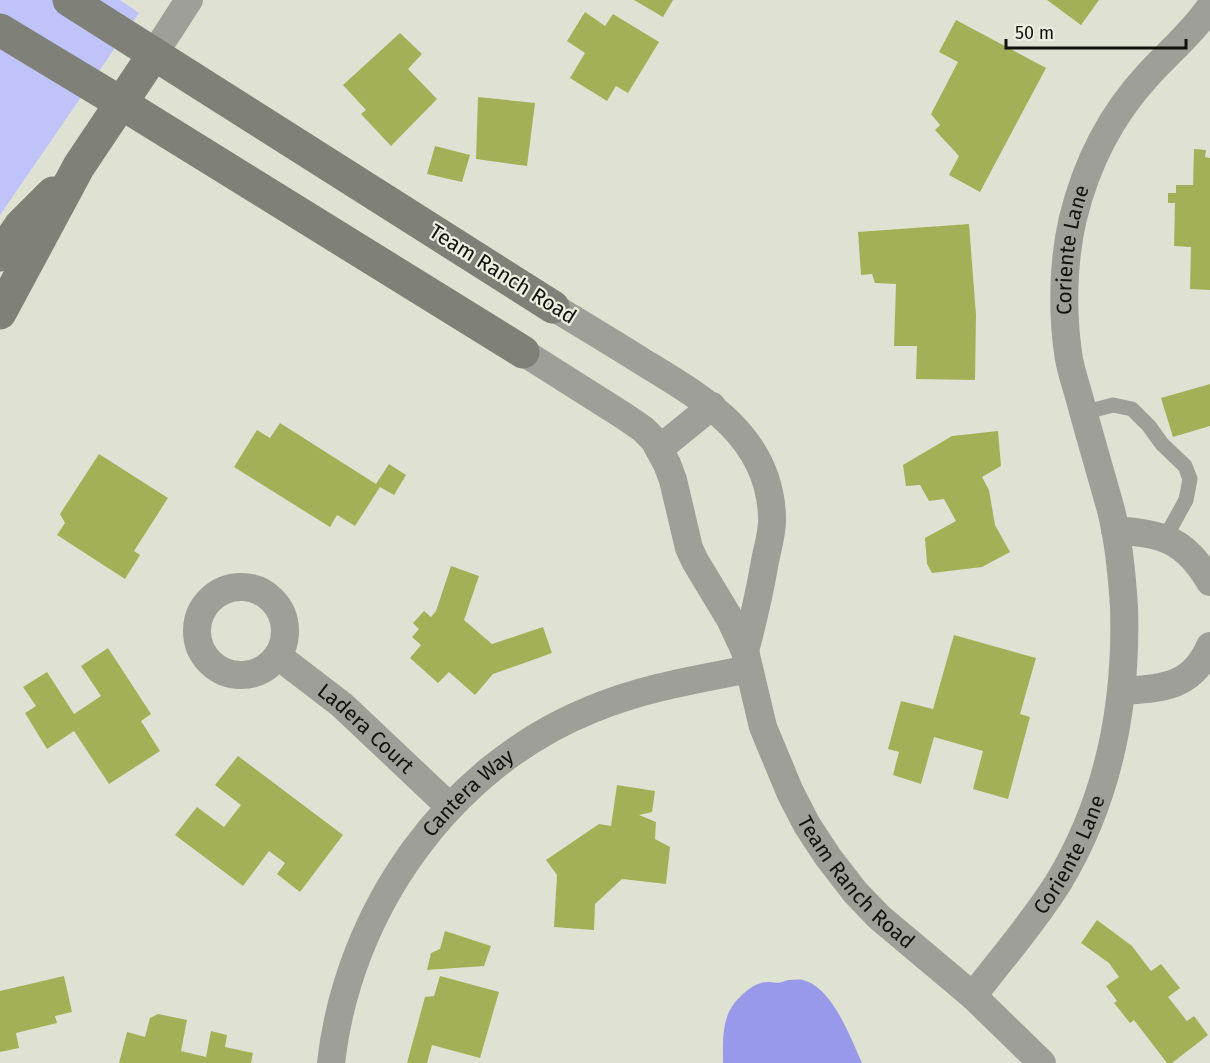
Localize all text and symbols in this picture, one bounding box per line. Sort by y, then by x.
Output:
scale bar [1006,12,1186,50]
text: 50 m [1015,22,1054,44]
street label: Coriente Lane [1051,182,1095,315]
street label: Team Ranch Road [425,218,581,330]
street label: Ladera Court [312,678,420,779]
street label: Cantera Way [417,743,519,842]
street label: Coriente Lane [1028,792,1111,920]
street label: Team Ranch Road [791,811,920,954]

